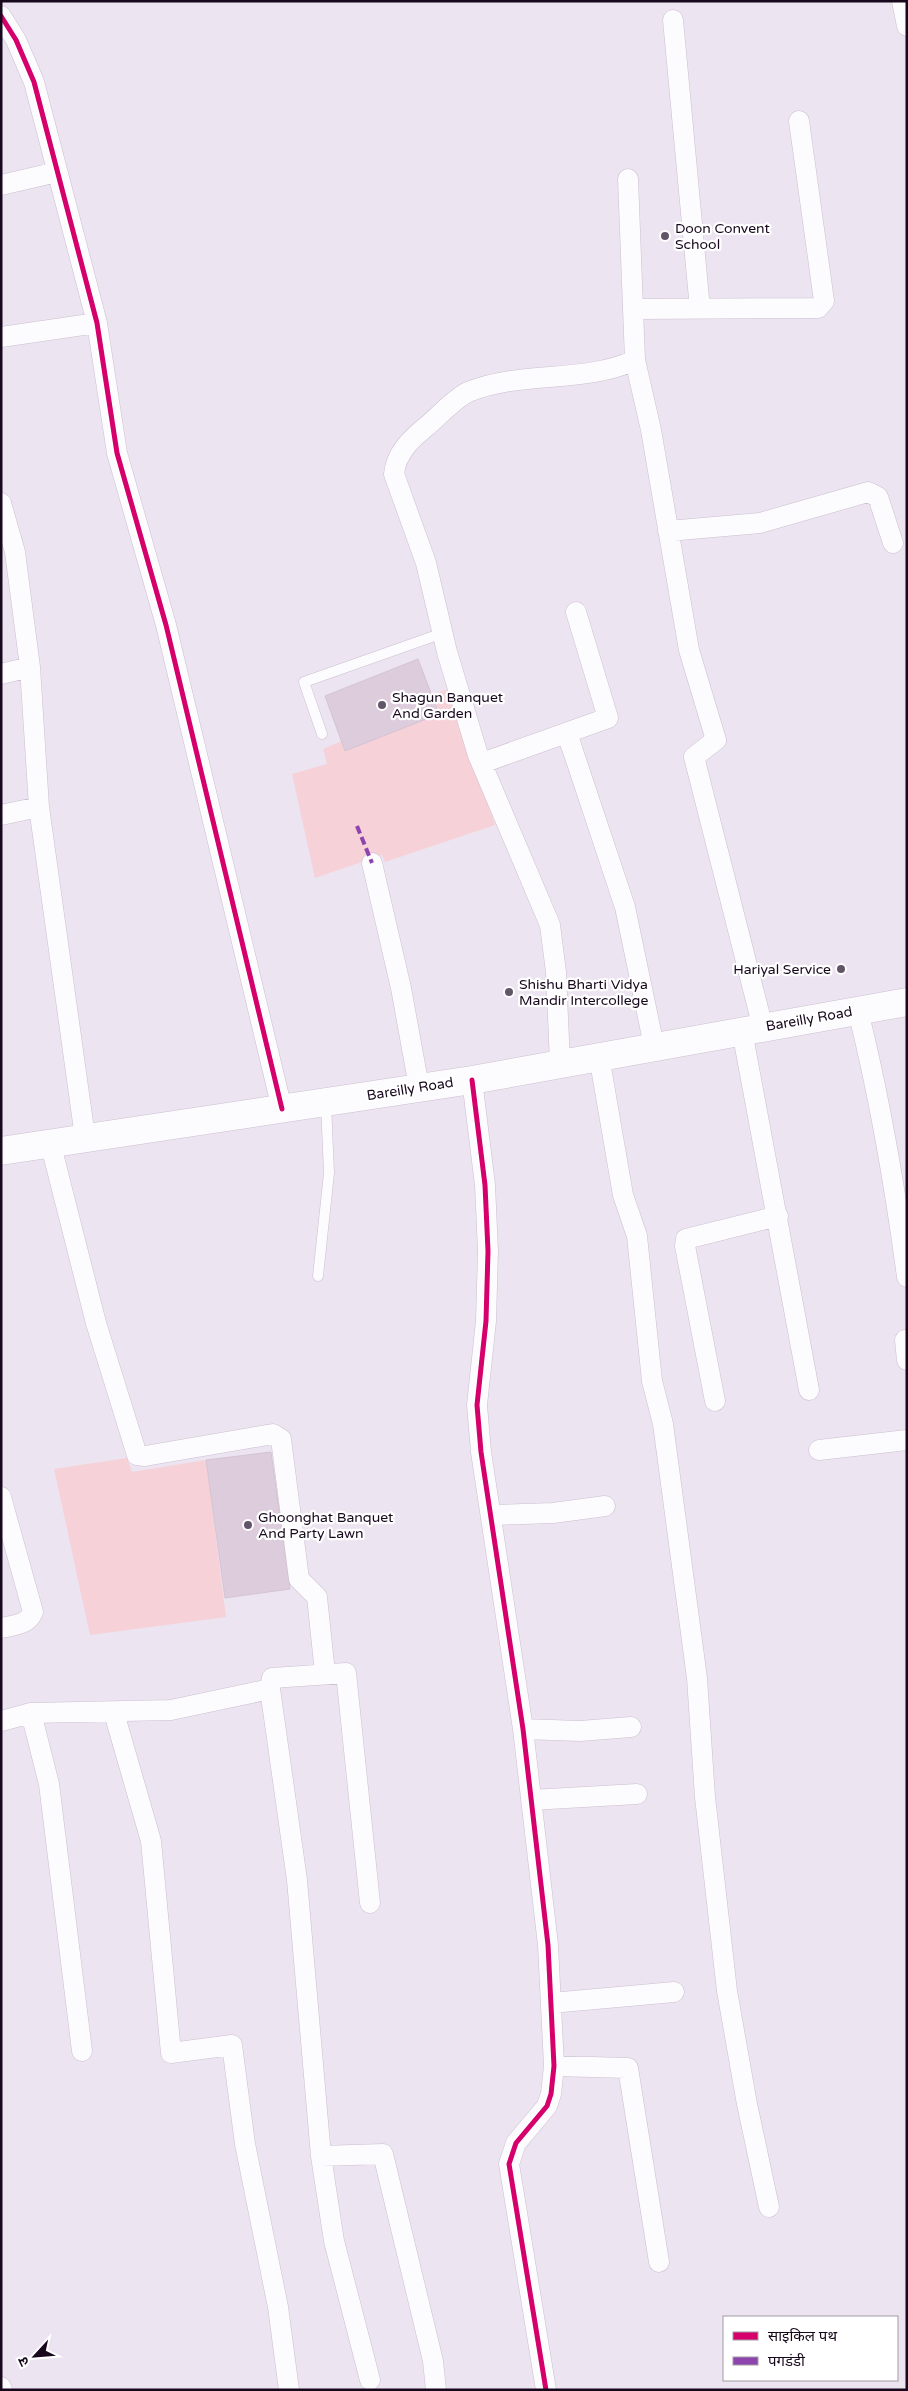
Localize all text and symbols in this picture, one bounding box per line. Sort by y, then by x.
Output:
place label: Doon Convent School [675,220,770,253]
marker: Doon Convent School [659,230,671,242]
place label: Shagun Banquet And Garden [392,689,504,722]
marker: Shagun Banquet And Garden [376,699,388,711]
place label: Hariyal Service [733,961,831,978]
marker: Hariyal Service [835,963,847,975]
place label: Shishu Bharti Vidya Mandir Intercollege [519,976,648,1009]
marker: Shishu Bharti Vidya Mandir Intercollege [503,986,515,998]
street label: Bareilly Road [764,1003,854,1035]
street label: Bareilly Road [365,1074,455,1104]
place label: Ghoonghat Banquet And Party Lawn [258,1509,394,1542]
marker: Ghoonghat Banquet And Party Lawn [242,1519,254,1531]
legend [723,2316,898,2381]
text: साइकिल पथ [768,2327,837,2345]
north arrow [10,2331,60,2381]
text: पगडंडी [768,2352,806,2370]
text: उ [14,2353,33,2369]

